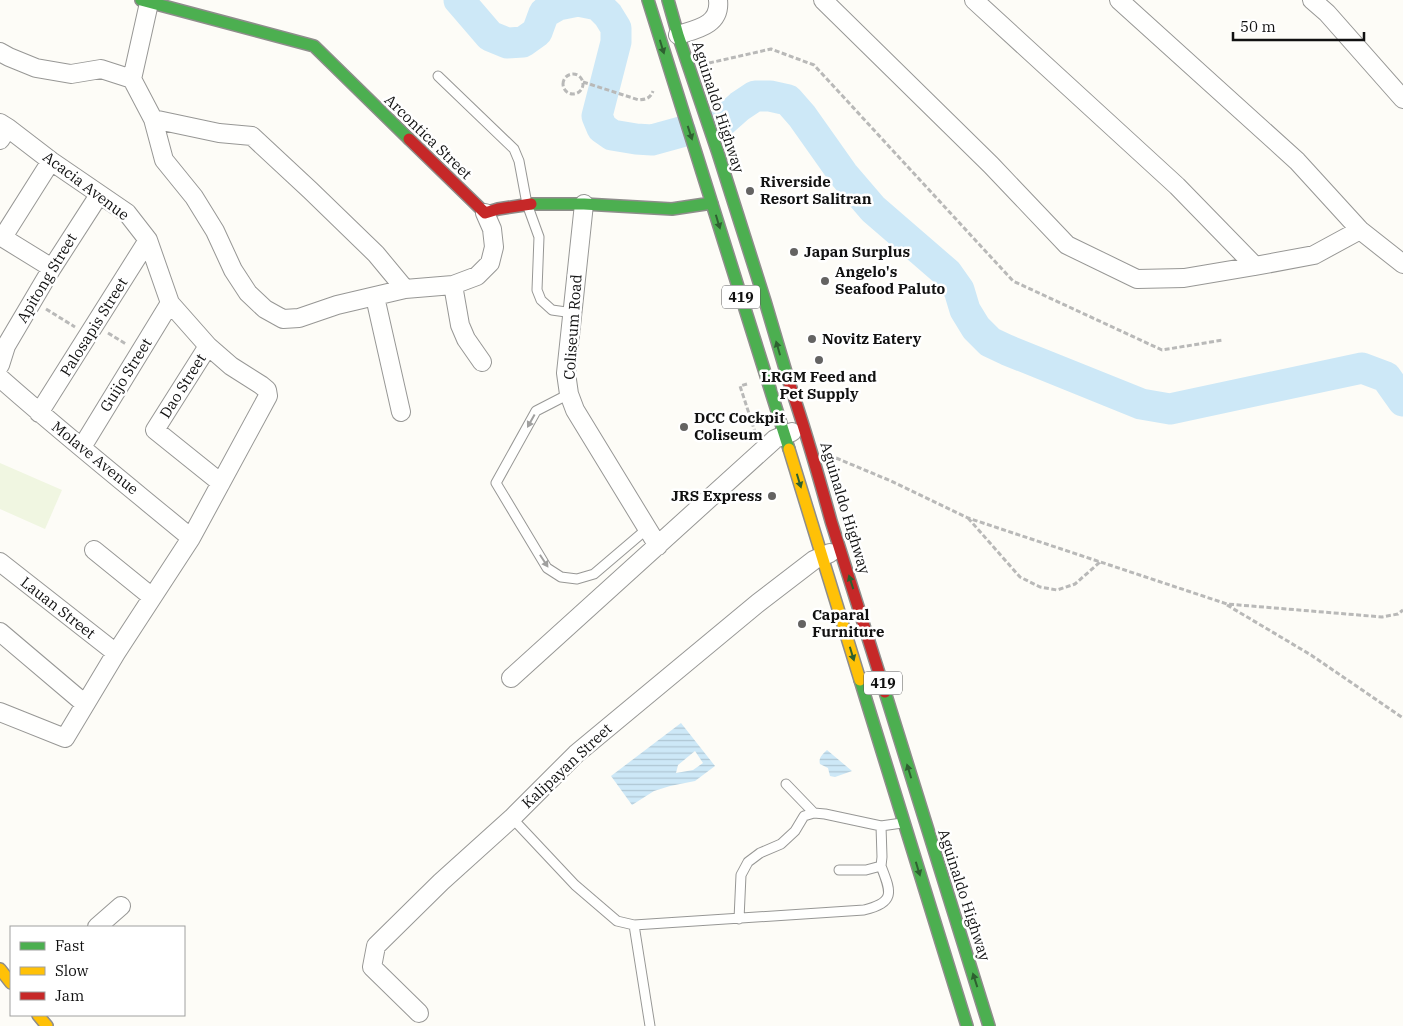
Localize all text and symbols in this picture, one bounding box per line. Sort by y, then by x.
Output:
scale bar [1233,10,1364,42]
text: 50 m [1240,17,1276,36]
one-way arrow [659,39,667,54]
street label: Aguinaldo Highway [688,39,749,175]
street label: Arcontica Street [381,90,476,183]
one-way arrow [686,125,694,140]
street label: Acacia Avenue [39,147,133,224]
place label: Riverside Resort Salitran [760,172,872,208]
marker: Riverside Resort Salitran [744,185,756,197]
one-way arrow [714,215,722,230]
street label: Apitong Street [12,229,81,326]
place label: Japan Surplus [804,242,910,261]
marker: Japan Surplus [788,246,800,258]
place label: Angelo's Seafood Paluto [835,262,945,298]
street label: Palosapis Street [56,274,131,380]
street label: Coliseum Road [559,274,586,380]
marker: Angelo's Seafood Paluto [819,275,831,287]
road number: 419 [722,286,760,308]
place label: Novitz Eatery [822,329,922,348]
marker: Novitz Eatery [806,333,818,345]
street label: Guijo Street [95,334,156,415]
one-way arrow [774,340,782,355]
street label: Dao Street [155,350,210,422]
marker: LRGM Feed and Pet Supply [813,354,825,366]
place label: LRGM Feed and Pet Supply [761,367,877,403]
place label: DCC Cockpit Coliseum [694,408,785,444]
one-way arrow [526,414,535,428]
street label: Molave Avenue [48,417,143,498]
marker: DCC Cockpit Coliseum [678,421,690,433]
street label: Aguinaldo Highway [816,439,875,576]
one-way arrow [795,473,803,488]
place label: JRS Express [671,486,762,505]
marker: JRS Express [766,490,778,502]
one-way arrow [539,554,548,568]
street label: Lauan Street [17,573,100,643]
one-way arrow [847,575,854,590]
place label: Caparal Furniture [812,605,884,641]
marker: Caparal Furniture [796,618,808,630]
one-way arrow [848,646,856,661]
road number: 419 [864,671,902,694]
street label: Kalipayan Street [518,719,616,812]
one-way arrow [905,763,913,778]
street label: Aguinaldo Highway [934,827,995,963]
one-way arrow [915,862,922,877]
legend [10,926,185,1016]
text: Fast [55,936,85,955]
text: Slow [55,961,89,980]
one-way arrow [970,972,978,987]
text: Jam [55,986,84,1005]

